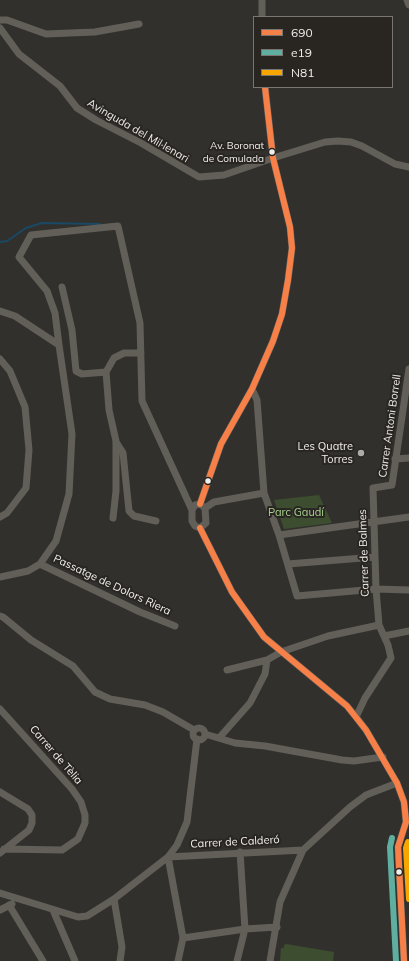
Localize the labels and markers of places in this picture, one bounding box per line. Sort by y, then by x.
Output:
place label: Av. Boronat de Comulada [203,140,264,164]
marker: Av. Boronat de Comulada [267,147,277,157]
place label: Les Quatre Torres [298,440,353,466]
marker: Les Quatre Torres [356,448,366,458]
unlabelled marker [203,476,213,486]
unlabelled marker [394,867,404,877]

